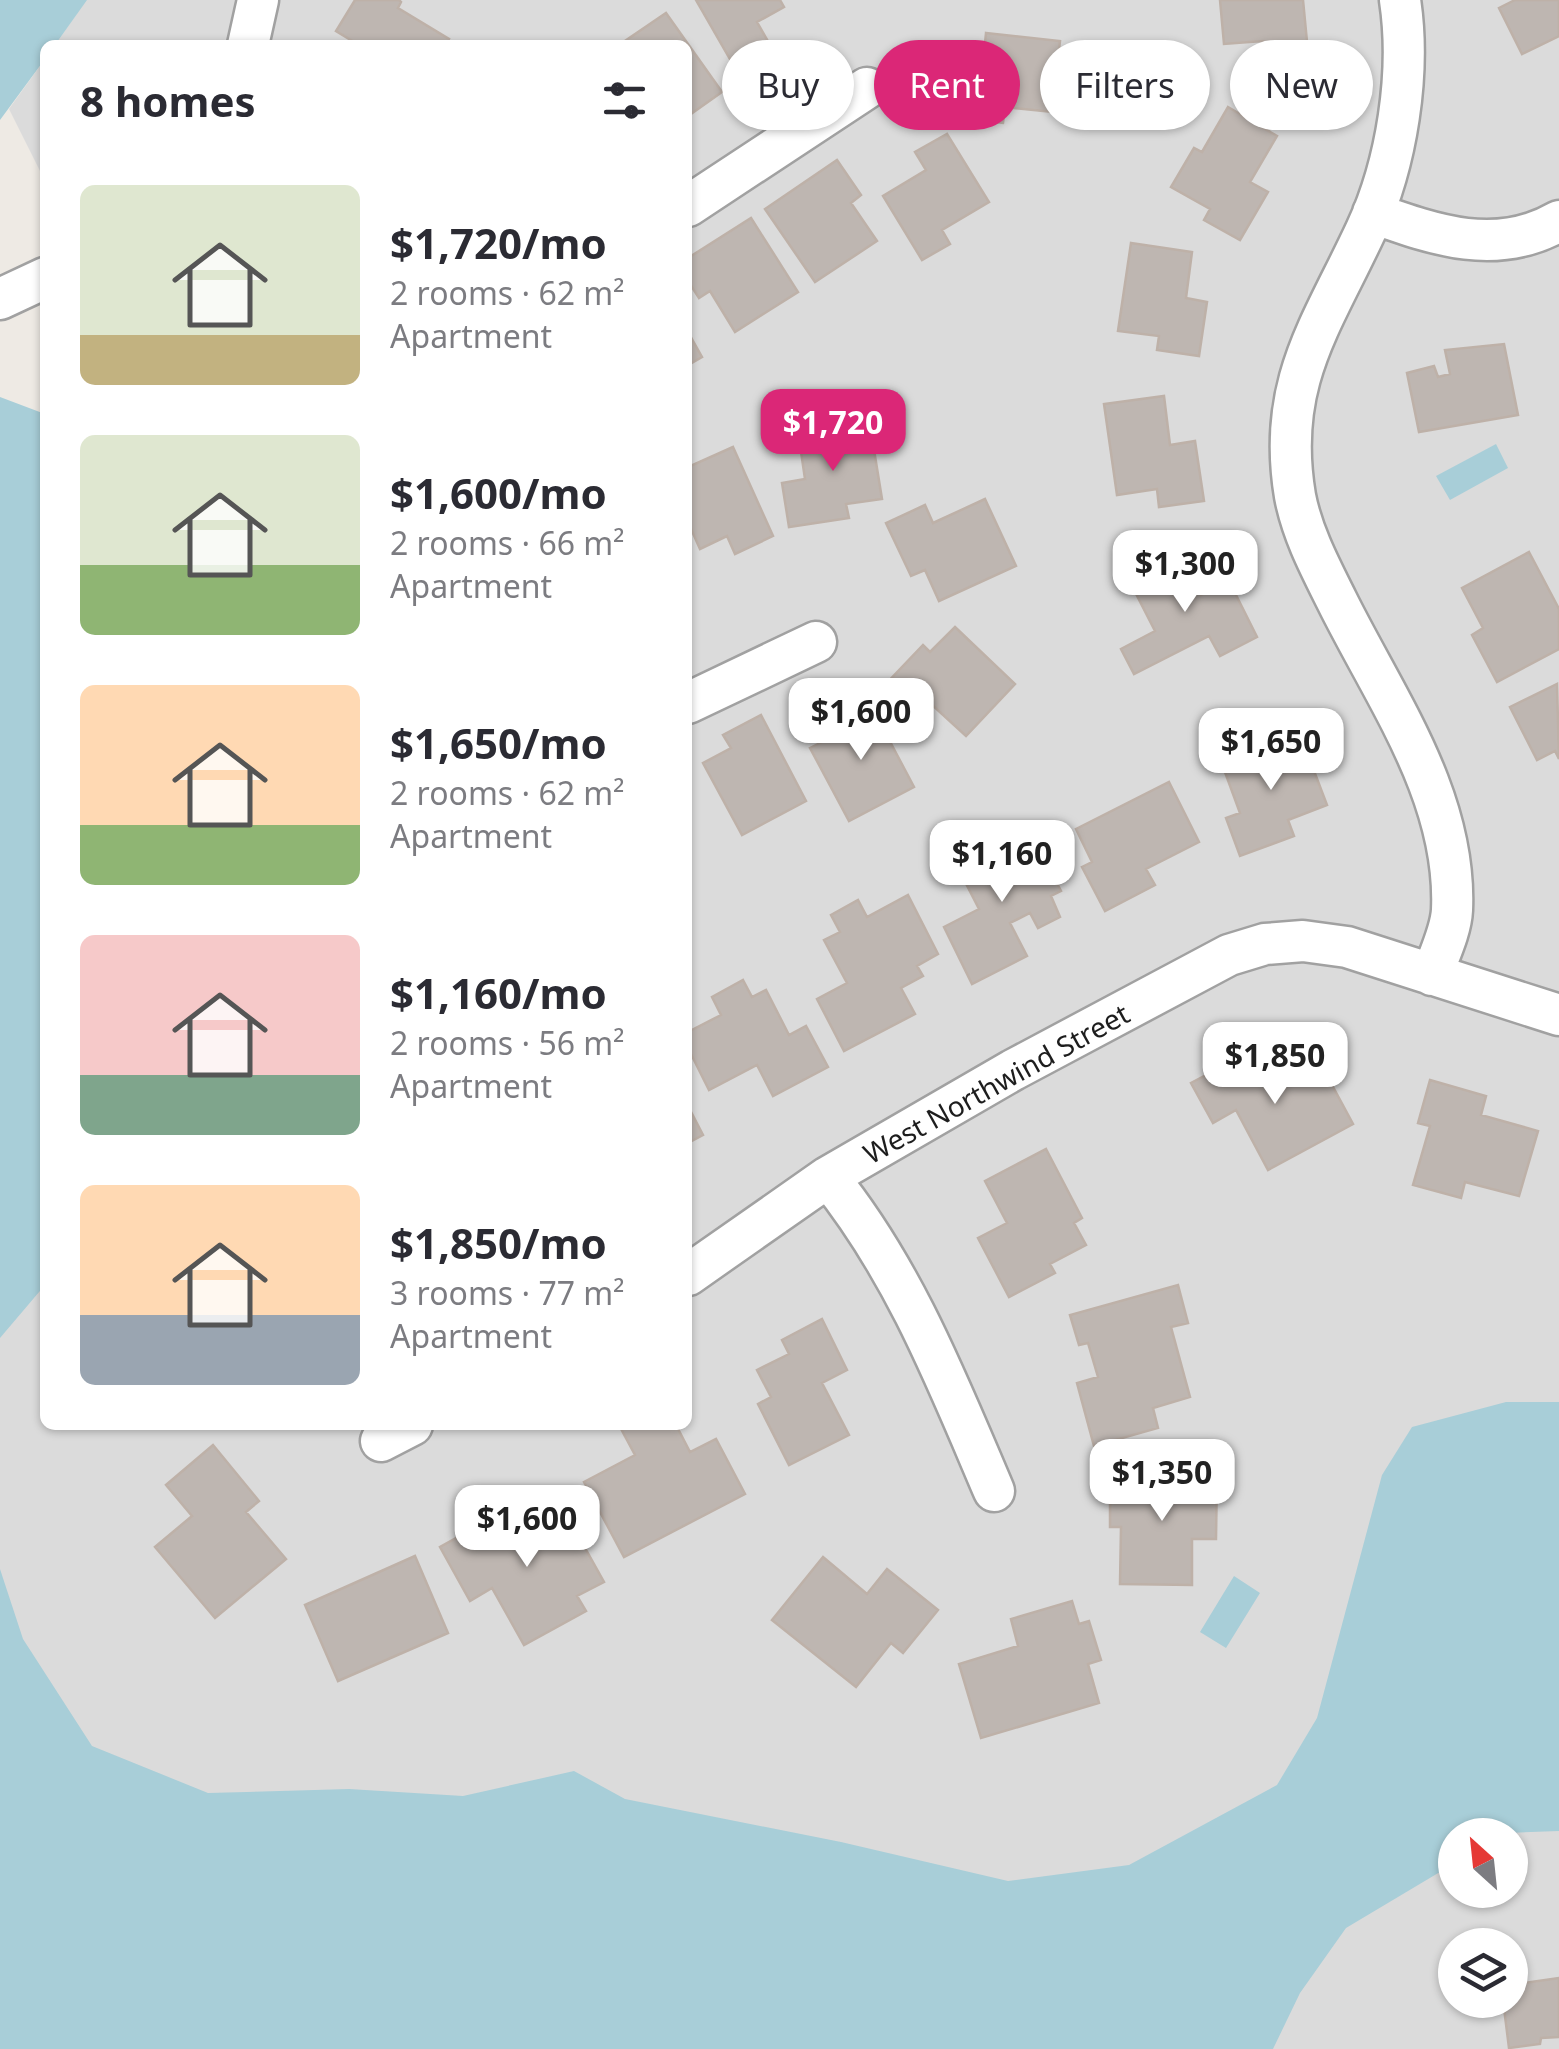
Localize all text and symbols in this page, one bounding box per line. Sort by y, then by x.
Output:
chip: Buy [722,40,854,130]
chip: Rent [874,40,1020,130]
chip: Filters [1040,40,1210,130]
chip: New [1230,40,1373,130]
text: 8 homes [80,72,256,129]
icon: filters [597,73,652,128]
text: $1,720/mo [390,214,607,271]
icon: home [160,225,280,345]
text: 2 rooms · 62 m² [390,271,624,314]
text: Apartment [390,314,552,357]
pin: $1,720 [752,389,914,474]
text: $1,720 [783,400,883,443]
text: $1,600/mo [390,464,607,521]
icon: home [160,475,280,595]
text: 2 rooms · 66 m² [390,521,624,564]
pin: $1,300 [1104,530,1266,615]
text: $1,300 [1135,541,1235,584]
text: Apartment [390,564,552,607]
pin: $1,600 [780,678,942,763]
text: $1,600 [811,689,911,732]
pin: $1,650 [1190,708,1352,793]
text: $1,650/mo [390,714,607,771]
text: $1,650 [1221,719,1321,762]
icon: home [160,725,280,845]
text: 2 rooms · 62 m² [390,771,624,814]
text: Apartment [390,814,552,857]
pin: $1,160 [921,820,1083,905]
text: $1,160 [952,831,1052,874]
text: $1,160/mo [390,964,607,1021]
icon: home [160,975,280,1095]
street label: West Northwind Street [856,994,1136,1172]
text: 2 rooms · 56 m² [390,1021,624,1064]
pin: $1,850 [1194,1022,1356,1107]
text: $1,850 [1225,1033,1325,1076]
text: Apartment [390,1064,552,1107]
text: $1,850/mo [390,1214,607,1271]
icon: home [160,1225,280,1345]
text: 3 rooms · 77 m² [390,1271,624,1314]
text: Apartment [390,1314,552,1357]
pin: $1,350 [1081,1439,1243,1524]
text: $1,350 [1112,1450,1212,1493]
pin: $1,600 [446,1485,608,1570]
text: $1,600 [477,1496,577,1539]
north arrow [1438,1818,1528,1908]
map controls [1438,1818,1528,2018]
button: layers [1438,1928,1528,2018]

